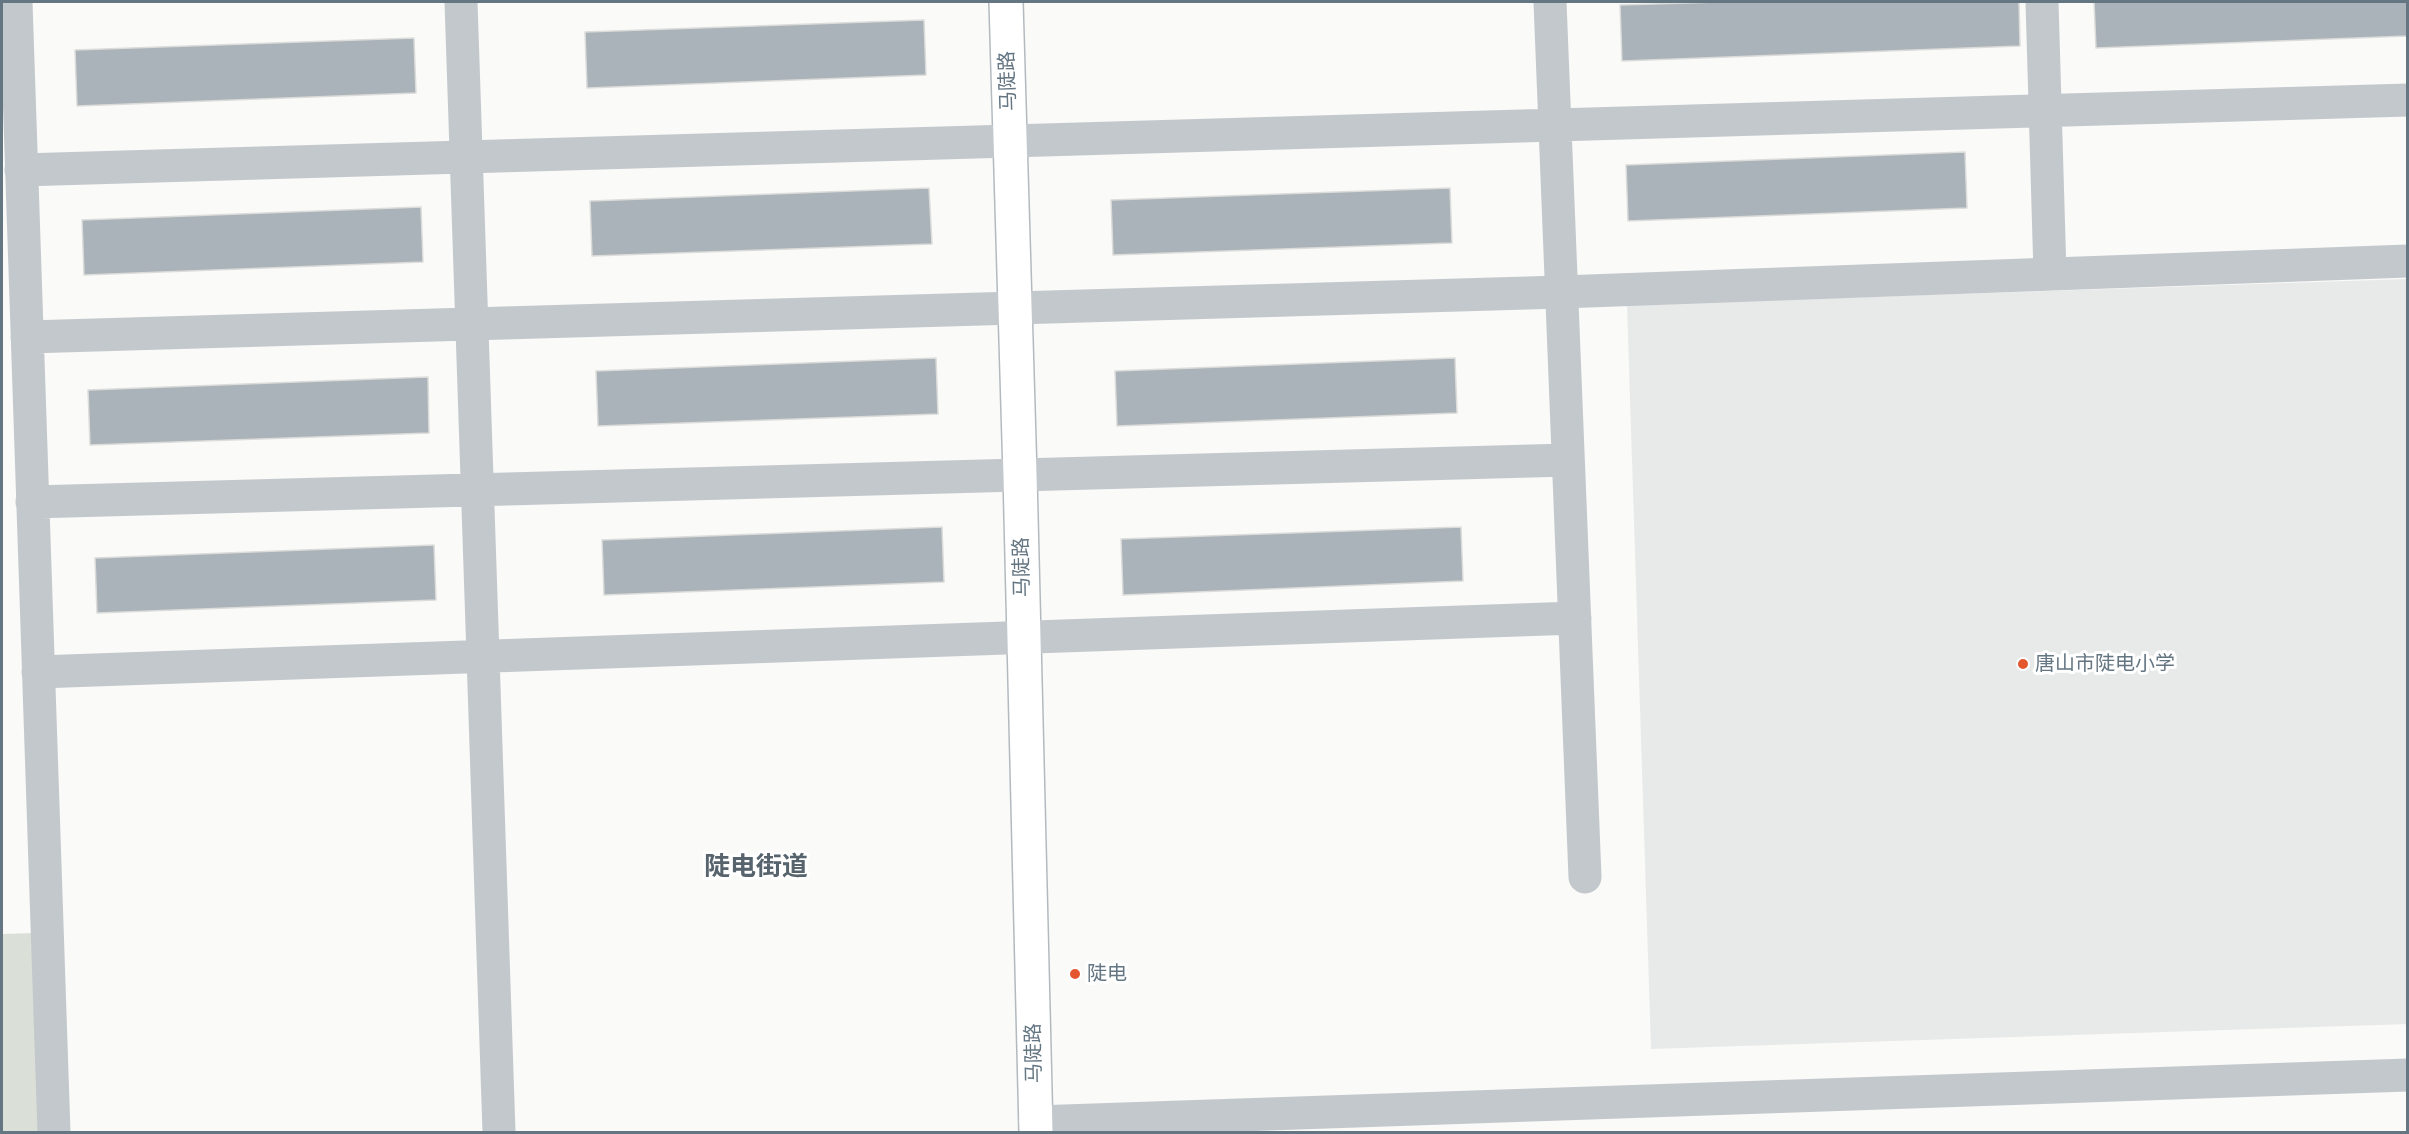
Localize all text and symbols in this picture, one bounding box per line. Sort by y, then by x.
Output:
street label: 马陡路 [995,51,1021,111]
street label: 马陡路 [1009,537,1035,597]
place label: 唐山市陡电小学 [2035,652,2175,676]
marker: 唐山市陡电小学 [2016,657,2030,671]
district label: 陡电街道 [704,851,808,883]
place label: 陡电 [1087,962,1127,986]
marker: 陡电 [1068,967,1082,981]
street label: 马陡路 [1021,1023,1047,1083]

